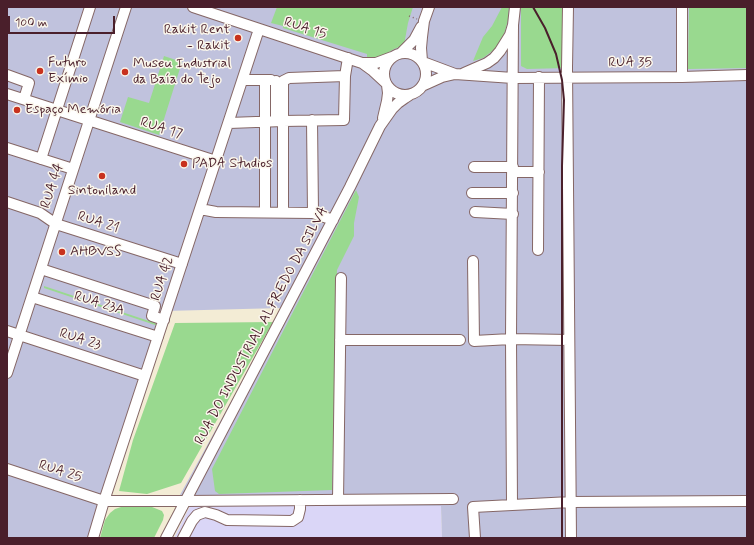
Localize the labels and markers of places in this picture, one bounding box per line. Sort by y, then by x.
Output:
place label: Rakit Rent - Rakit [164,22,230,54]
marker: Rakit Rent - Rakit [233,33,243,43]
place label: Futuro Exímio [48,55,88,88]
place label: Museu Industrial da Baía do Tejo [133,56,231,88]
marker: Futuro Exímio [35,66,45,76]
marker: Museu Industrial da Baía do Tejo [120,67,130,77]
place label: Espaço Memória [25,102,121,118]
marker: Espaço Memória [12,105,22,115]
place label: PADA Studios [192,156,272,172]
marker: PADA Studios [179,159,189,169]
marker: Sintoniland [97,171,107,181]
place label: Sintoniland [68,183,136,199]
place label: AHBVSS [70,244,121,260]
marker: AHBVSS [57,247,67,257]

